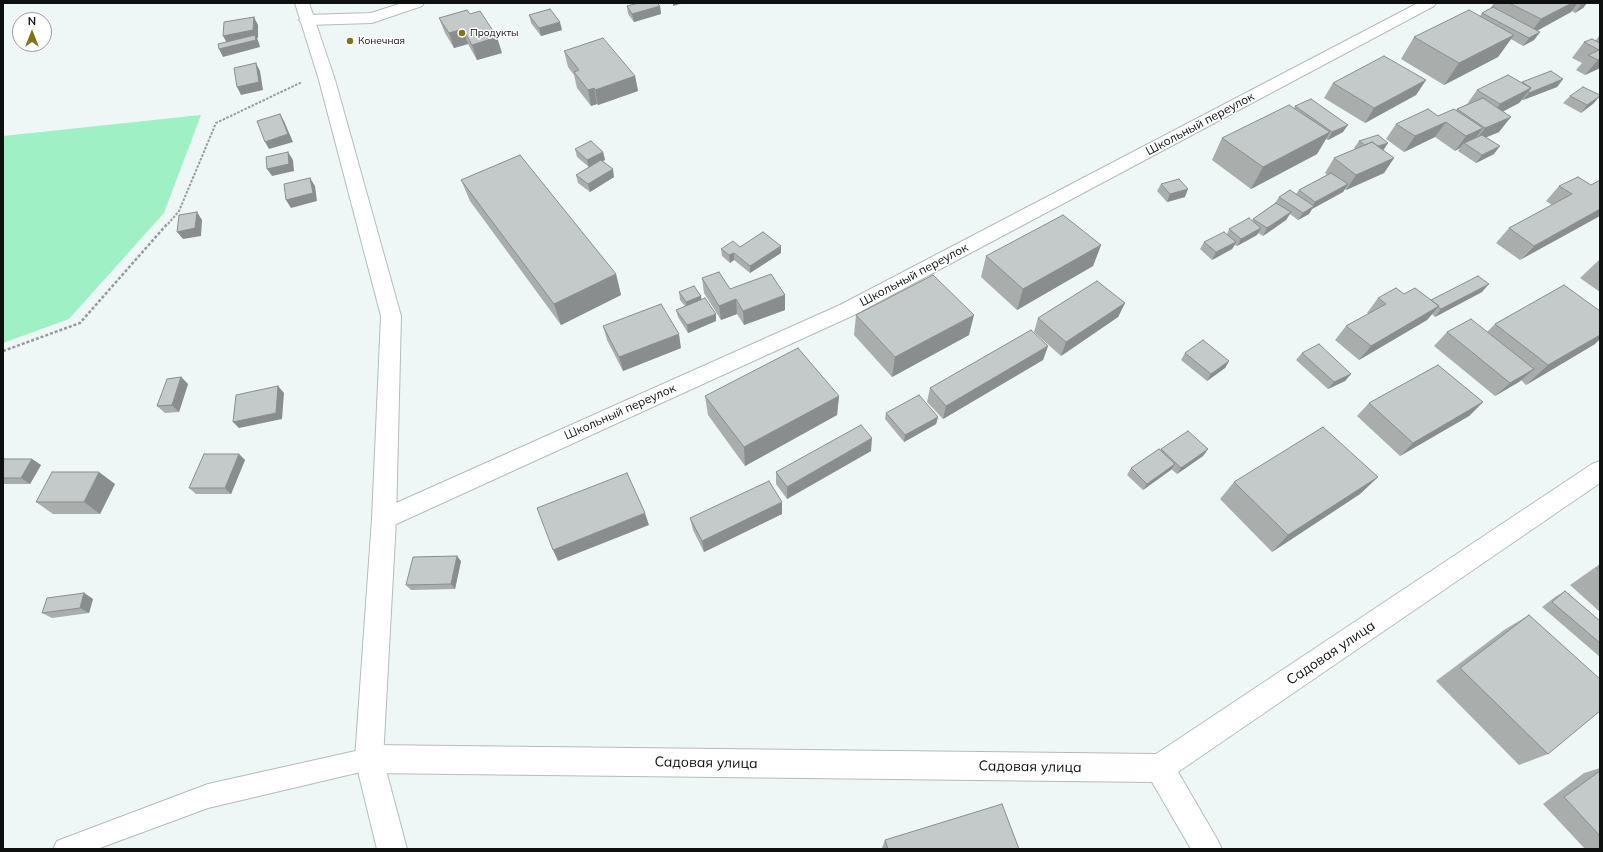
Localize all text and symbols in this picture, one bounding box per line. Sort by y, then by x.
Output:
north arrow [12,12,52,52]
text: N [28,14,36,28]
place label: Продукты [470,27,518,39]
marker: Продукты [457,28,467,38]
place label: Конечная [358,35,405,47]
marker: Конечная [345,36,355,46]
street label: Школьный переулок [1143,89,1257,159]
street label: Школьный переулок [857,240,971,310]
street label: Школьный переулок [562,381,678,443]
street label: Садовая улица [1284,617,1378,689]
street label: Садовая улица [654,754,758,772]
street label: Садовая улица [978,758,1082,776]

